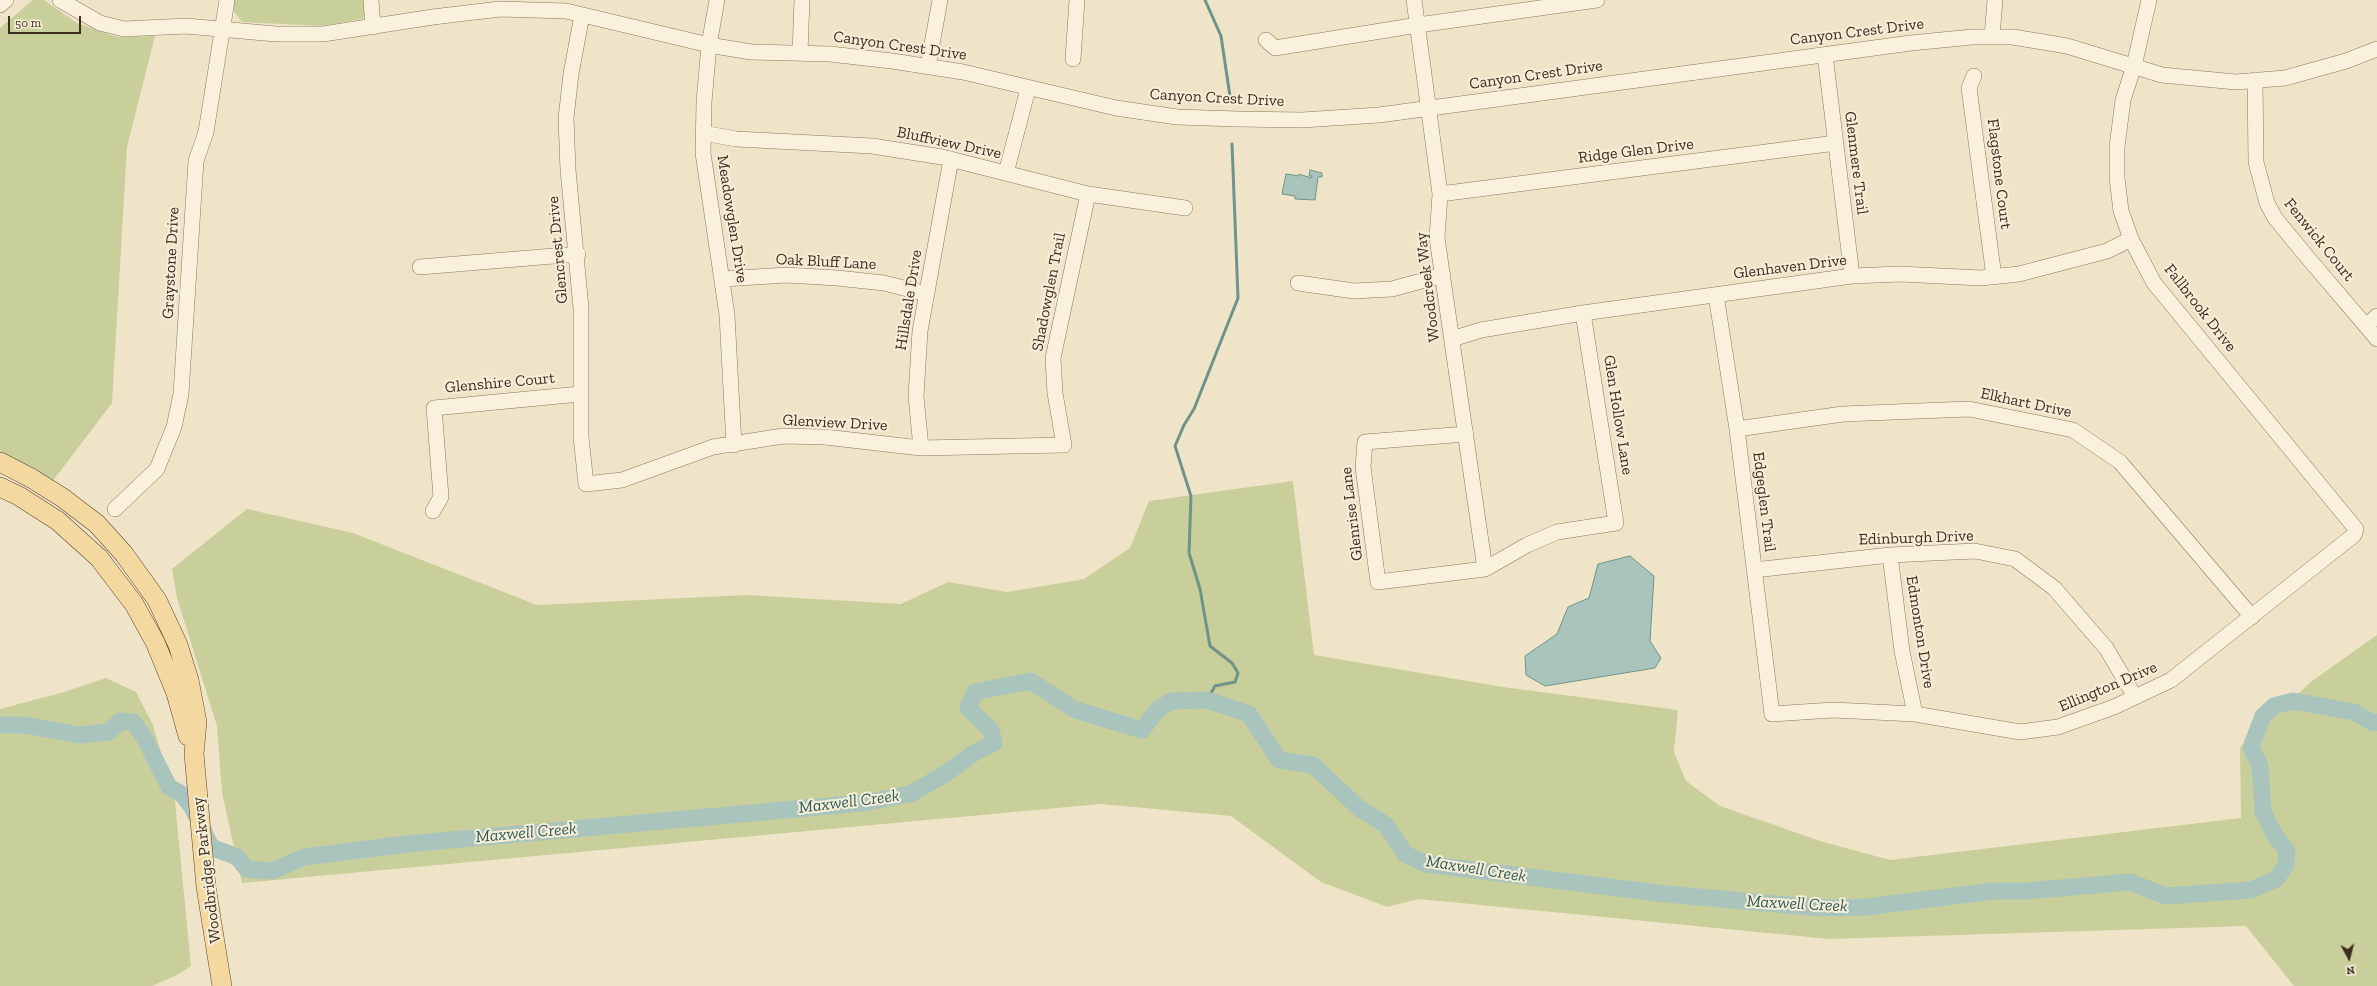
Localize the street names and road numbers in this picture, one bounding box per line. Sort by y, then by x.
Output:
street label: Canyon Crest Drive [1789,14,1925,50]
street label: Canyon Crest Drive [832,27,968,65]
street label: Canyon Crest Drive [1468,56,1604,94]
street label: Canyon Crest Drive [1149,85,1285,111]
street label: Glenmere Trail [1840,110,1872,216]
street label: Flagstone Court [1983,118,2015,230]
street label: Bluffview Drive [895,123,1003,163]
street label: Ridge Glen Drive [1577,134,1695,168]
street label: Meadowglen Drive [712,154,752,284]
street label: Glencrest Drive [544,195,572,305]
street label: Fenwick Court [2280,195,2358,285]
street label: Graystone Drive [158,206,184,320]
street label: Shadowglen Trail [1028,231,1070,353]
street label: Woodcreek Way [1412,231,1444,343]
street label: Hillsdale Drive [892,248,926,352]
street label: Oak Bluff Lane [775,250,877,274]
street label: Glenhaven Drive [1732,251,1848,283]
street label: Fallbrook Drive [2160,260,2240,356]
street label: Glen Hollow Lane [1599,354,1637,476]
street label: Glenshire Court [444,369,556,397]
street label: Elkhart Drive [1979,384,2073,422]
street label: Glenview Drive [782,411,888,435]
street label: Edgeglen Trail [1748,451,1780,553]
street label: Glenrise Lane [1337,466,1367,562]
street label: Edinburgh Drive [1858,526,1974,550]
street label: Edmonton Drive [1902,574,1938,690]
street label: Ellington Drive [2056,658,2160,716]
street label: Woodbridge Parkway [188,796,226,944]

